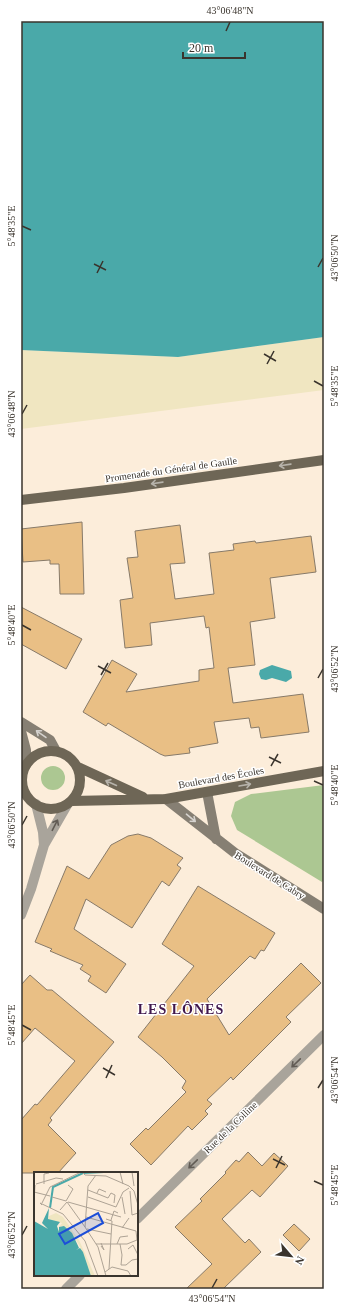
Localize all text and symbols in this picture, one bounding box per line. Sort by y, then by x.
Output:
text: 43°06'48"N [206,5,254,16]
scale bar [183,34,245,60]
text: 20 m [189,41,214,55]
text: 5°48'35"E [6,206,17,247]
text: 43°06'50"N [329,234,340,282]
text: 5°48'35"E [329,366,340,407]
text: 43°06'48"N [6,390,17,438]
street label: Promenade du Général de Gaulle [105,455,238,484]
one-way arrow [279,461,292,469]
one-way arrow [151,479,164,487]
text: 5°48'40"E [6,605,17,646]
text: 43°06'52"N [329,645,340,693]
one-way arrow [36,730,47,738]
street label: Boulevard des Écoles [177,765,265,790]
text: 5°48'40"E [329,765,340,806]
one-way arrow [105,779,117,786]
one-way arrow [238,781,251,789]
text: 43°06'50"N [6,801,17,849]
one-way arrow [186,814,197,823]
one-way arrow [52,819,59,831]
street label: Boulevard de Cabry [233,849,307,901]
district label: LES LÔNES [138,1001,224,1017]
text: 5°48'45"E [6,1005,17,1046]
text: 43°06'54"N [329,1056,340,1104]
one-way arrow [291,1058,301,1068]
street label: Rue de la Colline [201,1099,260,1156]
one-way arrow [188,1159,198,1168]
text: 5°48'45"E [329,1165,340,1206]
inset map [34,1172,138,1276]
text: 43°06'52"N [6,1211,17,1259]
north arrow [271,1236,311,1276]
text: N [293,1254,307,1267]
text: 43°06'54"N [188,1293,236,1304]

